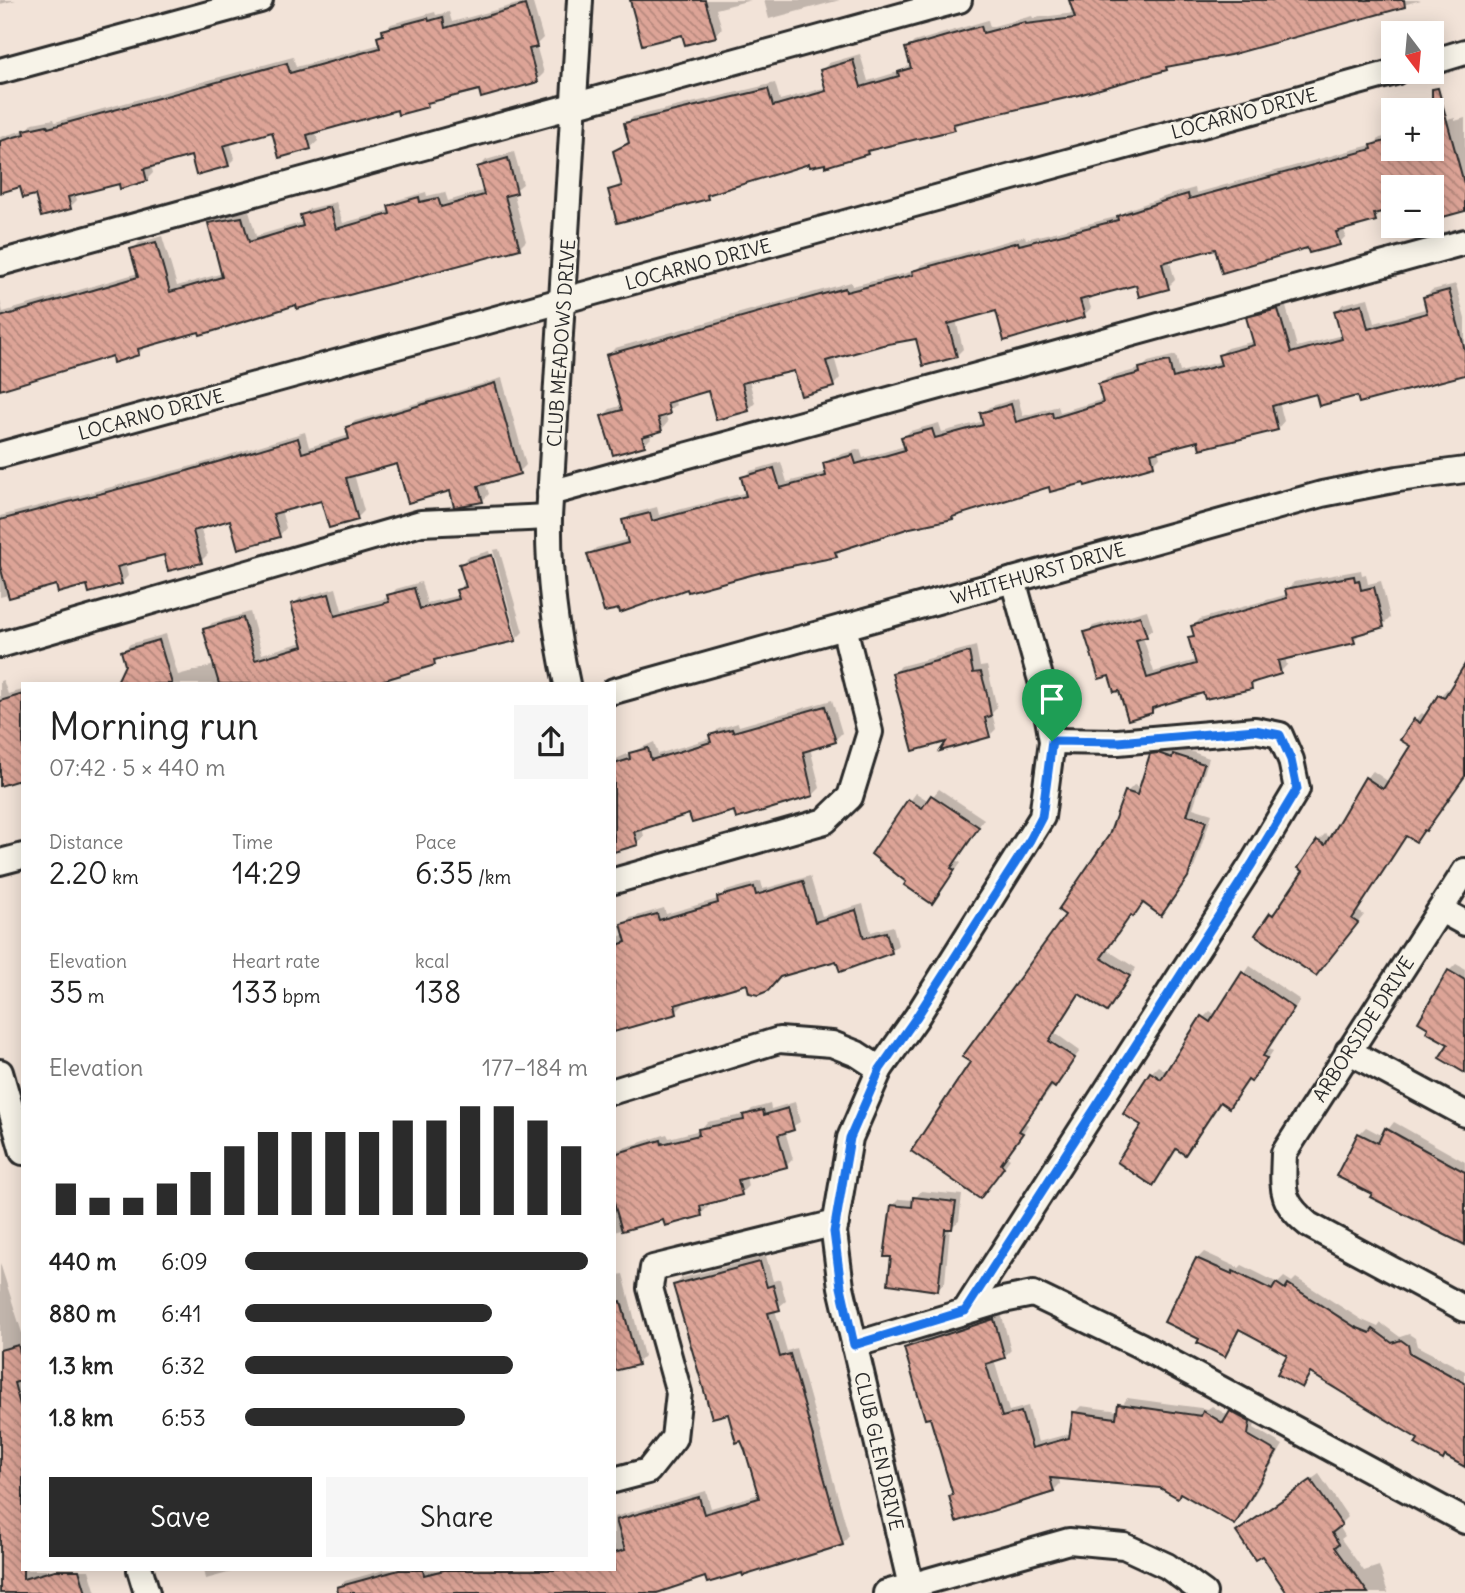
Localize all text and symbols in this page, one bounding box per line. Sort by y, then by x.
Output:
north arrow [1381,21,1444,84]
map controls [1381,21,1444,238]
street label: LOCARNO DRIVE [1168,82,1320,144]
button: + [1381,98,1444,161]
button: − [1381,175,1444,238]
street label: LOCARNO DRIVE [622,233,774,295]
street label: CLUB MEADOWS DRIVE [542,238,580,448]
street label: LOCARNO DRIVE [75,383,227,445]
street label: WHITEHURST DRIVE [948,537,1128,609]
pin [1022,669,1082,741]
icon: arrive [1033,680,1071,718]
text: Morning run [49,703,259,750]
button: share [514,705,588,779]
text: 07:42 · 5 × 440 m [49,753,225,782]
text: Distance [49,830,123,854]
text: Time [232,830,273,854]
text: Pace [415,830,456,854]
text: 2.20 [49,854,108,892]
text: 14:29 [232,854,302,892]
text: 6:35 [415,854,473,892]
text: km [108,865,139,889]
text: /km [473,865,511,889]
text: Elevation [49,949,127,973]
text: Heart rate [232,949,320,973]
text: kcal [415,949,449,973]
street label: ARBORSIDE DRIVE [1307,952,1419,1106]
text: 35 [49,973,83,1011]
text: 133 [232,973,278,1011]
text: 138 [415,973,461,1011]
text: m [83,984,104,1008]
text: bpm [278,984,321,1008]
text: Elevation [49,1053,143,1082]
text: 177–184 m [482,1053,588,1082]
text: 440 m [49,1247,116,1276]
text: 6:09 [161,1247,208,1276]
text: 880 m [49,1299,116,1328]
text: 6:41 [161,1299,202,1328]
text: 1.3 km [49,1351,113,1380]
text: 6:32 [161,1351,205,1380]
street label: CLUB GLEN DRIVE [849,1369,909,1533]
text: 1.8 km [49,1403,114,1432]
text: 6:53 [161,1403,206,1432]
button: Save [49,1477,312,1557]
button: Share [326,1477,588,1557]

